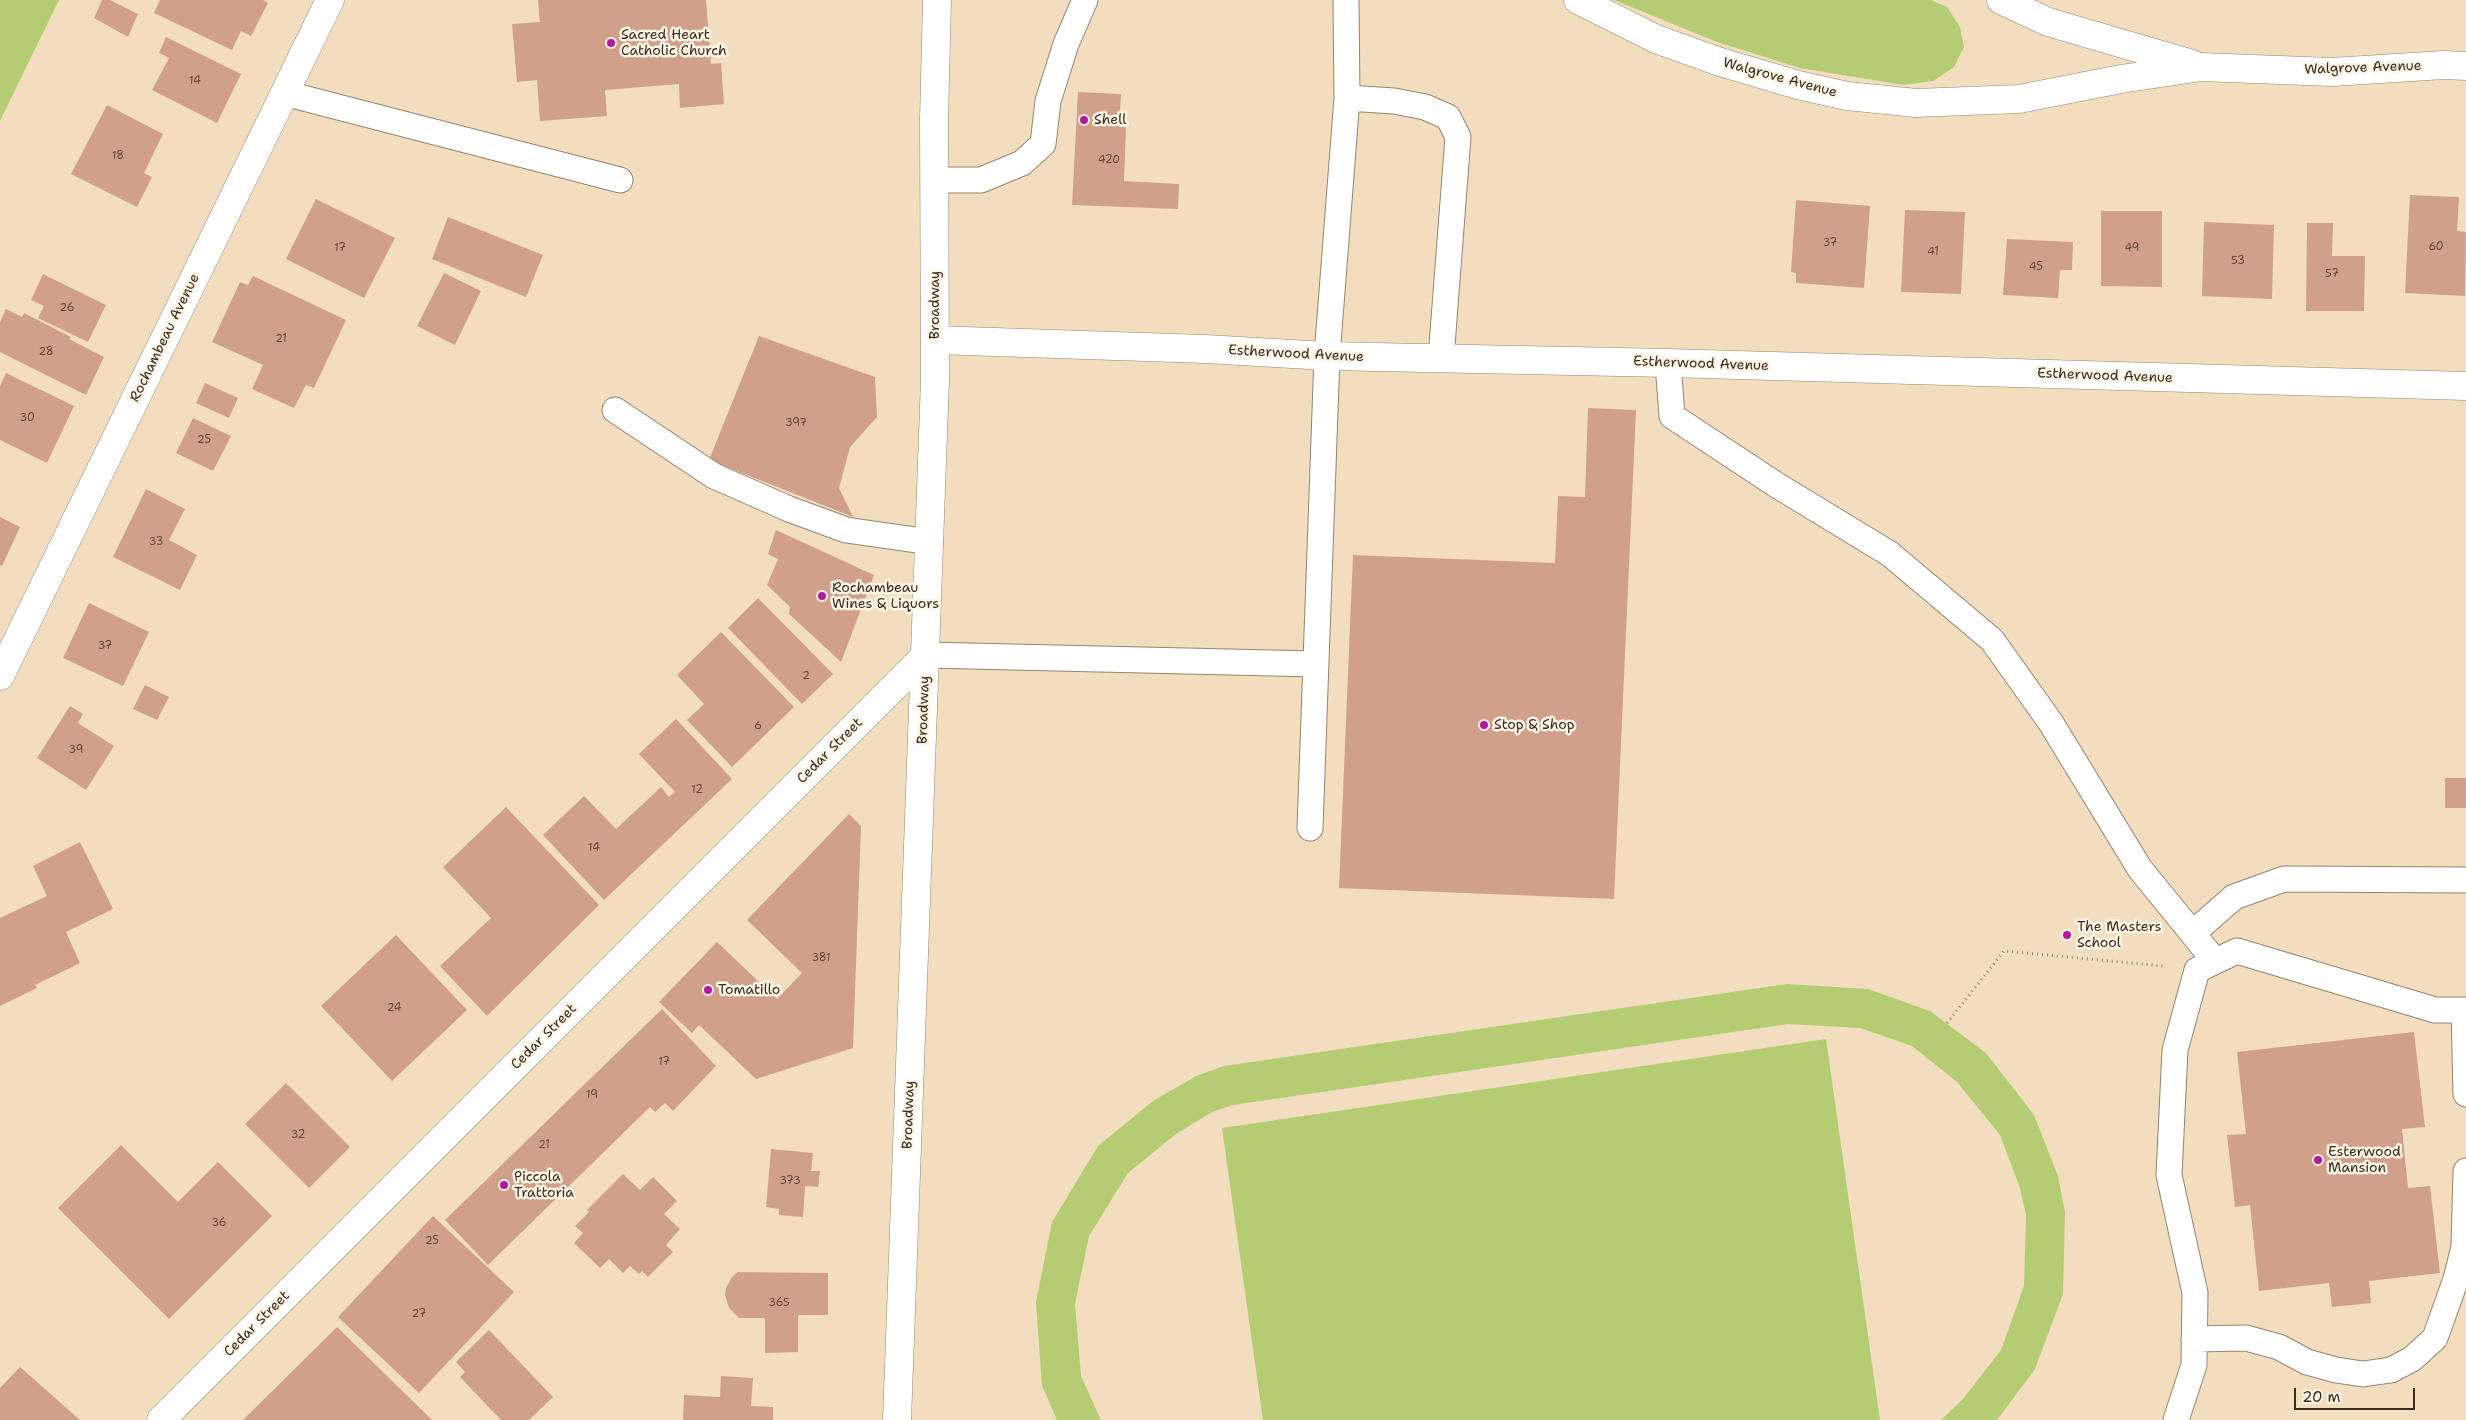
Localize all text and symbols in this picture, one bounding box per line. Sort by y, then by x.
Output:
place label: Sacred Heart Catholic Church [621,27,727,59]
marker: Sacred Heart Catholic Church [605,37,617,49]
street label: Walgrove Avenue [1721,55,1839,101]
street label: Walgrove Avenue [2304,58,2422,78]
house number: 14 [189,74,201,88]
place label: Shell [1094,112,1127,128]
marker: Shell [1078,114,1090,126]
house number: 18 [112,149,124,163]
house number: 420 [1098,153,1120,167]
house number: 37 [1823,236,1837,250]
house number: 60 [2428,240,2444,254]
house number: 17 [334,241,346,255]
house number: 49 [2125,241,2139,255]
house number: 41 [1927,245,1939,259]
house number: 53 [2231,254,2245,268]
house number: 45 [2029,260,2043,274]
house number: 57 [2325,267,2339,281]
street label: Rochambeau Avenue [127,271,203,405]
street label: Broadway [927,271,943,339]
house number: 26 [60,301,74,315]
house number: 21 [275,332,287,346]
street label: Estherwood Avenue [1228,342,1364,366]
house number: 28 [38,345,54,359]
street label: Estherwood Avenue [1633,353,1769,375]
street label: Estherwood Avenue [2037,365,2173,387]
house number: 30 [19,411,35,425]
house number: 397 [785,416,807,430]
house number: 25 [197,433,211,447]
house number: 33 [149,535,163,549]
place label: Rochambeau Wines & Liquors [832,580,939,612]
marker: Rochambeau Wines & Liquors [816,590,828,602]
house number: 37 [98,639,112,653]
house number: 2 [802,669,810,683]
street label: Broadway [914,676,934,744]
street label: Cedar Street [794,715,866,787]
place label: Stop & Shop [1494,717,1575,733]
house number: 6 [754,719,762,733]
marker: Stop & Shop [1478,719,1490,731]
house number: 39 [69,743,83,757]
house number: 12 [691,783,703,797]
house number: 14 [588,841,600,855]
place label: The Masters School [2077,919,2161,952]
marker: The Masters School [2061,929,2073,941]
house number: 381 [811,951,831,965]
place label: Tomatillo [718,982,780,998]
marker: Tomatillo [702,984,714,996]
house number: 24 [387,1001,401,1015]
street label: Cedar Street [508,1001,580,1073]
house number: 17 [658,1055,670,1069]
street label: Broadway [899,1081,919,1149]
house number: 19 [586,1088,598,1102]
house number: 32 [291,1128,305,1142]
house number: 21 [538,1138,550,1152]
place label: Esterwood Mansion [2328,1144,2401,1176]
marker: Esterwood Mansion [2312,1154,2324,1166]
place label: Piccola Trattoria [514,1169,574,1202]
house number: 373 [779,1174,801,1188]
marker: Piccola Trattoria [498,1179,510,1191]
house number: 36 [211,1216,227,1230]
house number: 25 [425,1234,439,1248]
street label: Cedar Street [221,1288,293,1360]
house number: 365 [768,1296,790,1310]
house number: 27 [412,1307,426,1321]
scale bar [2296,1378,2417,1410]
text: 20 m [2302,1387,2341,1407]

